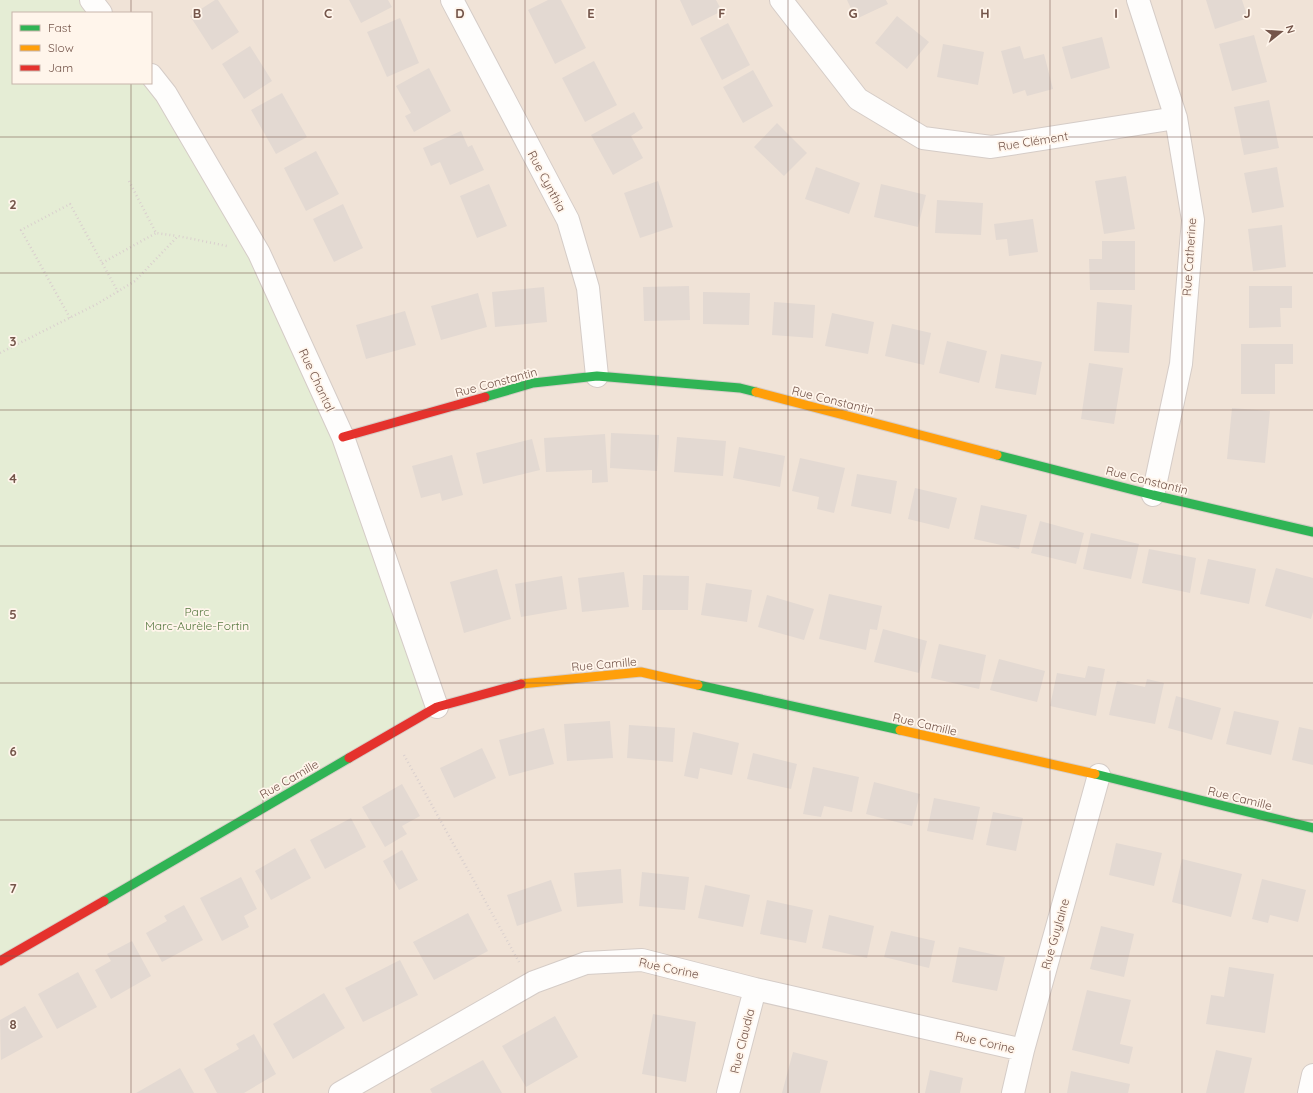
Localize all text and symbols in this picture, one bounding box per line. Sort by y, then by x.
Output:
text: B [193,5,201,21]
text: C [324,5,332,21]
text: D [455,5,465,21]
text: E [587,5,595,21]
text: F [718,5,726,21]
text: G [848,5,858,21]
text: H [980,5,990,21]
text: I [1114,5,1118,21]
text: J [1243,5,1251,21]
legend [12,12,152,84]
north arrow [1261,12,1301,52]
text: Fast [48,20,72,35]
text: N [1283,23,1298,35]
text: Slow [48,40,74,55]
text: Jam [48,60,73,75]
street label: Rue Clément [997,128,1069,154]
street label: Rue Cynthia [525,148,569,214]
text: 2 [9,196,17,212]
street label: Rue Catherine [1179,217,1199,297]
text: 3 [10,333,17,349]
street label: Rue Chantal [296,346,338,414]
street label: Rue Constantin [453,364,539,400]
street label: Rue Constantin [790,383,876,417]
street label: Rue Constantin [1104,463,1190,497]
text: 4 [9,470,17,486]
park label: Parc Marc-Aurèle-Fortin [145,604,249,633]
text: 5 [9,606,17,622]
street label: Rue Camille [571,654,638,674]
street label: Rue Camille [891,709,959,739]
text: 6 [9,743,17,759]
street label: Rue Camille [257,756,321,802]
street label: Rue Camille [1206,783,1274,813]
text: 7 [9,880,17,896]
street label: Rue Guylaine [1038,897,1072,971]
street label: Rue Corine [638,954,701,982]
street label: Rue Claudia [727,1007,757,1075]
text: 8 [9,1016,17,1032]
street label: Rue Corine [954,1028,1017,1056]

